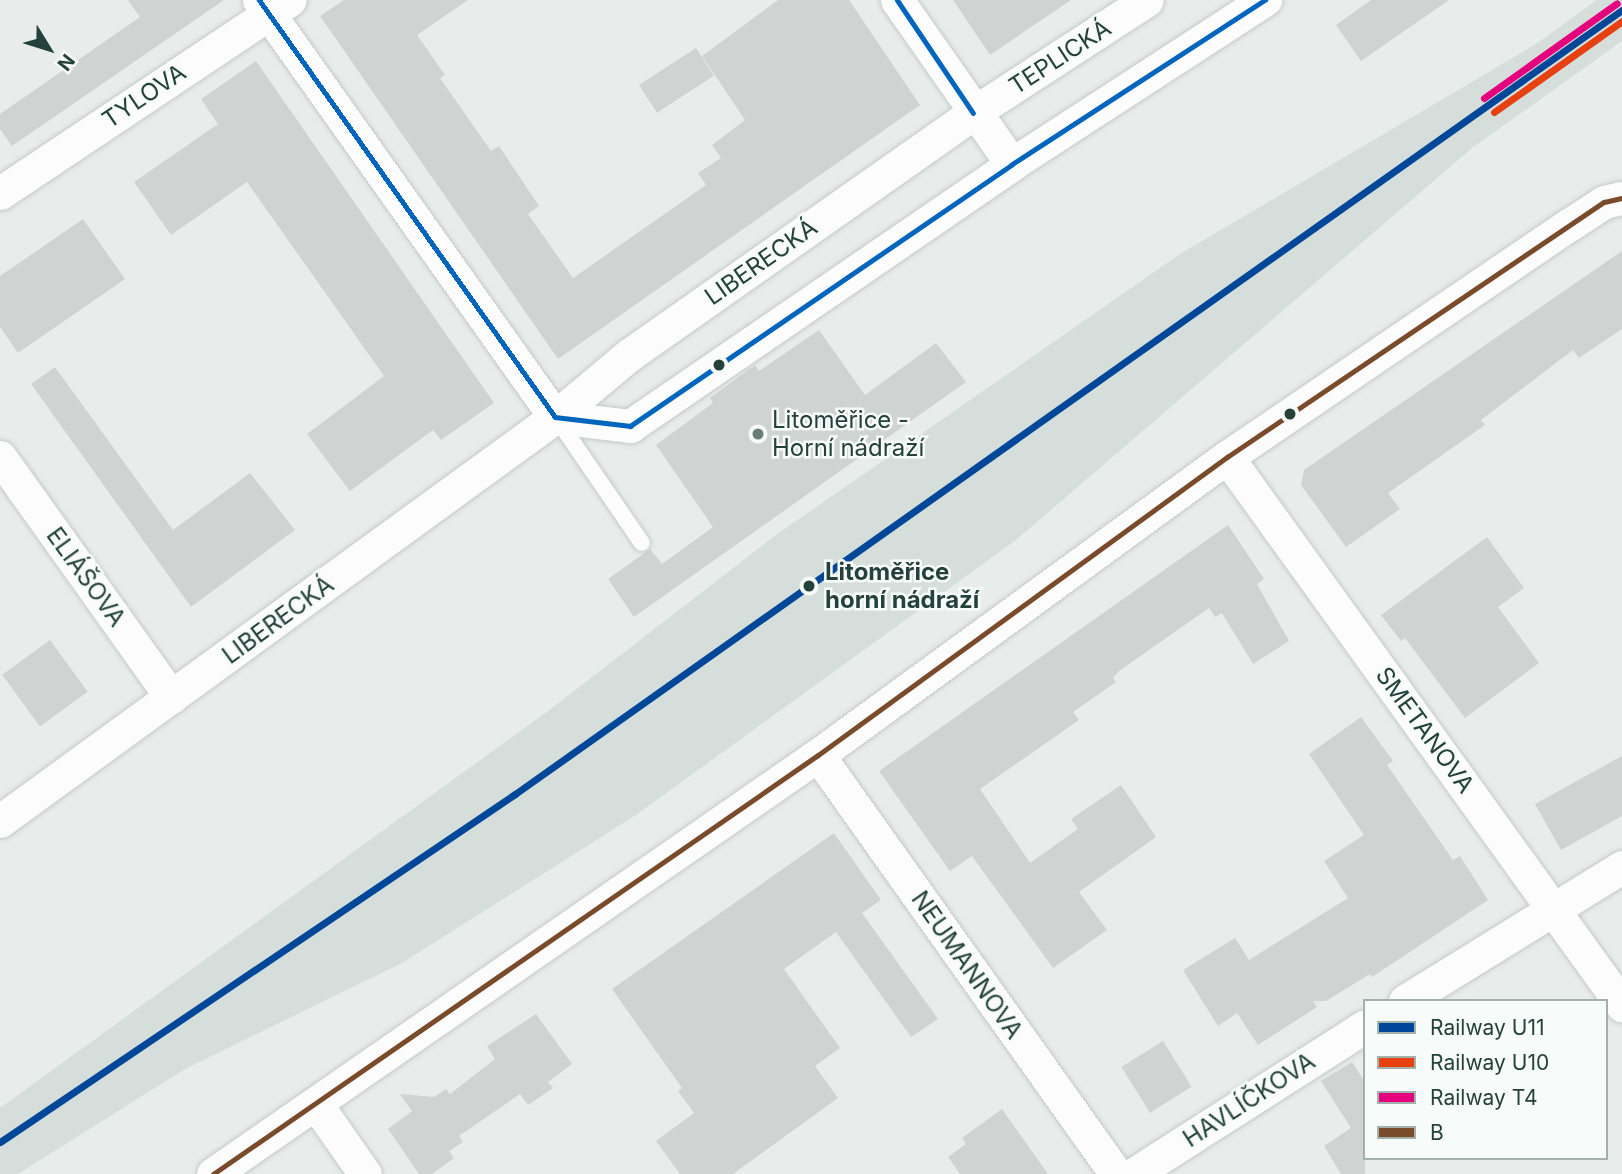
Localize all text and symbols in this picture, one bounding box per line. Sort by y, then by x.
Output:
street label: TEPLICKÁ [1004,13,1116,101]
north arrow [14,14,84,84]
text: N [52,49,79,75]
street label: TYLOVA [97,58,191,134]
street label: LIBERECKÁ [699,213,823,311]
unlabelled marker [712,358,726,372]
place label: Litoměřice - Horní nádraží [772,406,924,462]
unlabelled marker [1283,407,1297,421]
marker: Litoměřice - Horní nádraží [750,426,766,442]
street label: ELIÁŠOVA [40,522,132,632]
place label: Litoměřice horní nádraží [825,558,979,614]
street label: LIBERECKÁ [217,570,339,670]
marker: Litoměřice horní nádraží [799,576,819,596]
street label: SMETANOVA [1370,661,1480,799]
street label: NEUMANNOVA [905,886,1029,1044]
legend [1363,999,1608,1160]
text: Railway U11 [1430,1015,1544,1040]
street label: HAVLÍČKOVA [1178,1047,1320,1153]
text: Railway U10 [1430,1050,1549,1075]
text: Railway T4 [1430,1085,1537,1110]
text: B [1430,1120,1444,1145]

